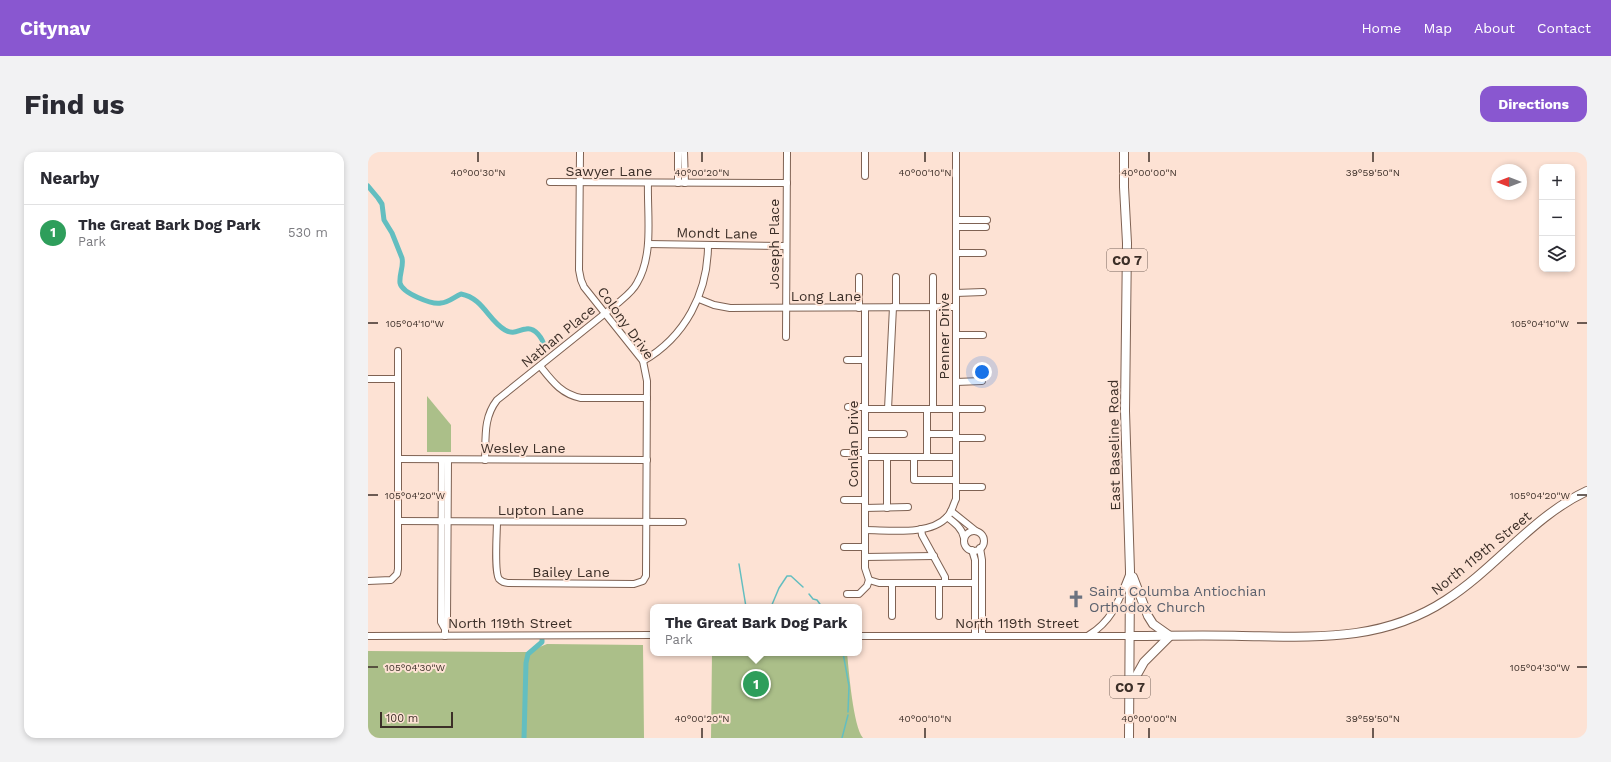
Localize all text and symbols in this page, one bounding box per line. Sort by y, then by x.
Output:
text: Citynav [20,17,91,40]
text: Home [1361,20,1401,36]
text: Map [1423,20,1452,36]
text: About [1474,20,1515,36]
text: Contact [1537,20,1591,36]
button: Directions [1480,86,1587,122]
text: Find us [24,88,124,121]
street label: Sawyer Lane [566,163,652,179]
north arrow [1491,164,1527,200]
map controls [1539,164,1575,272]
button: + [1539,164,1575,200]
text: 40°00'30"N [450,167,506,178]
text: 40°00'20"N [674,167,730,178]
text: 40°00'10"N [898,167,952,178]
text: 40°00'00"N [1121,167,1177,178]
text: 39°59'50"N [1346,167,1400,178]
text: Nearby [40,168,99,188]
street label: Joseph Place [766,199,782,289]
button: − [1539,200,1575,236]
text: The Great Bark Dog Park [78,216,261,234]
street label: Mondt Lane [676,224,758,242]
text: 1 [50,225,56,240]
text: 530 m [288,225,328,240]
text: Park [78,234,106,249]
button: layers [1539,236,1575,272]
road number: CO 7 [1107,249,1147,271]
street label: Colony Drive [594,284,658,362]
street label: Long Lane [791,288,861,304]
street label: Penner Drive [936,293,952,379]
street label: Nathan Place [518,301,598,371]
text: 105°04'10"W [386,318,445,329]
text: 105°04'10"W [1511,318,1570,329]
your location [972,362,992,382]
street label: East Baseline Road [1105,379,1123,511]
street label: Conlan Drive [845,400,861,488]
street label: Wesley Lane [480,440,566,456]
text: 105°04'20"W [385,490,446,501]
text: 105°04'20"W [1510,490,1571,501]
street label: Lupton Lane [498,502,584,518]
street label: North 119th Street [1428,508,1534,598]
street label: Bailey Lane [532,564,610,580]
place label: Saint Columba Antiochian Orthodox Church [1089,583,1266,615]
church icon: Saint Columba Antiochian Orthodox Church [1066,589,1086,609]
popup [650,604,862,656]
text: The Great Bark Dog Park [665,614,847,632]
street label: North 119th Street [448,615,572,631]
street label: North 119th Street [955,615,1079,631]
text: Park [665,632,693,647]
text: 105°04'30"W [385,662,446,673]
text: 105°04'30"W [1510,662,1571,673]
pin: 1 [743,669,769,699]
road number: CO 7 [1110,676,1150,698]
scale bar [380,710,453,729]
text: 100 m [386,712,418,725]
text: 40°00'20"N [674,713,730,724]
text: 40°00'10"N [898,713,952,724]
text: 40°00'00"N [1121,713,1177,724]
text: 39°59'50"N [1346,713,1400,724]

